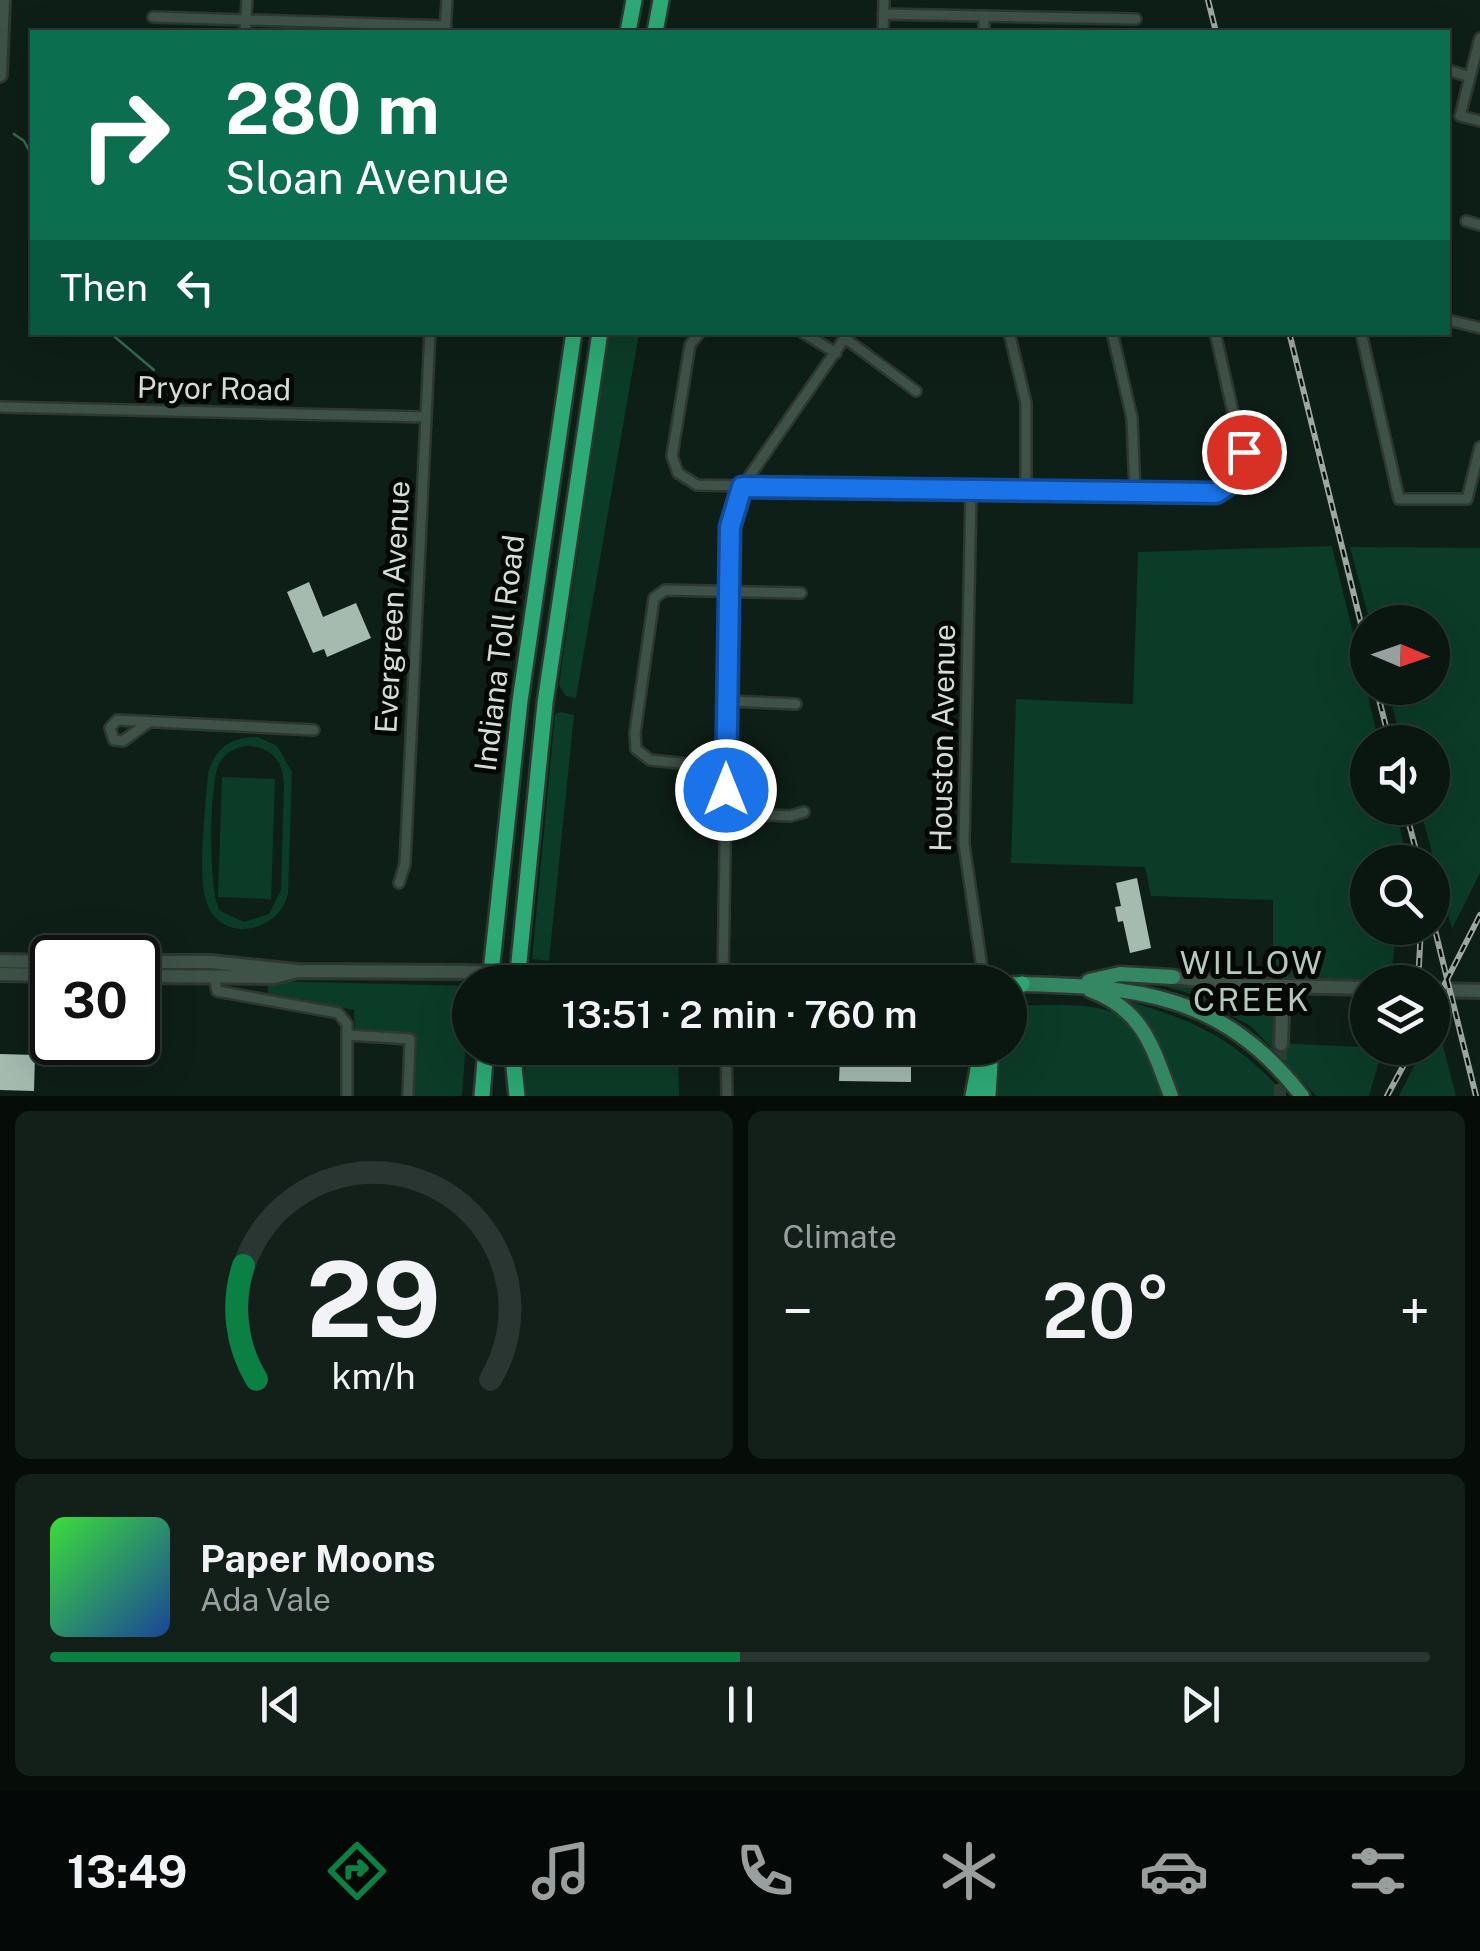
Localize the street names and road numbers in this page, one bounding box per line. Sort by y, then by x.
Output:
street label: Pryor Road [137,369,291,407]
street label: Evergreen Avenue [367,480,417,734]
street label: Indiana Toll Road [467,533,531,773]
street label: Houston Avenue [922,624,962,852]

